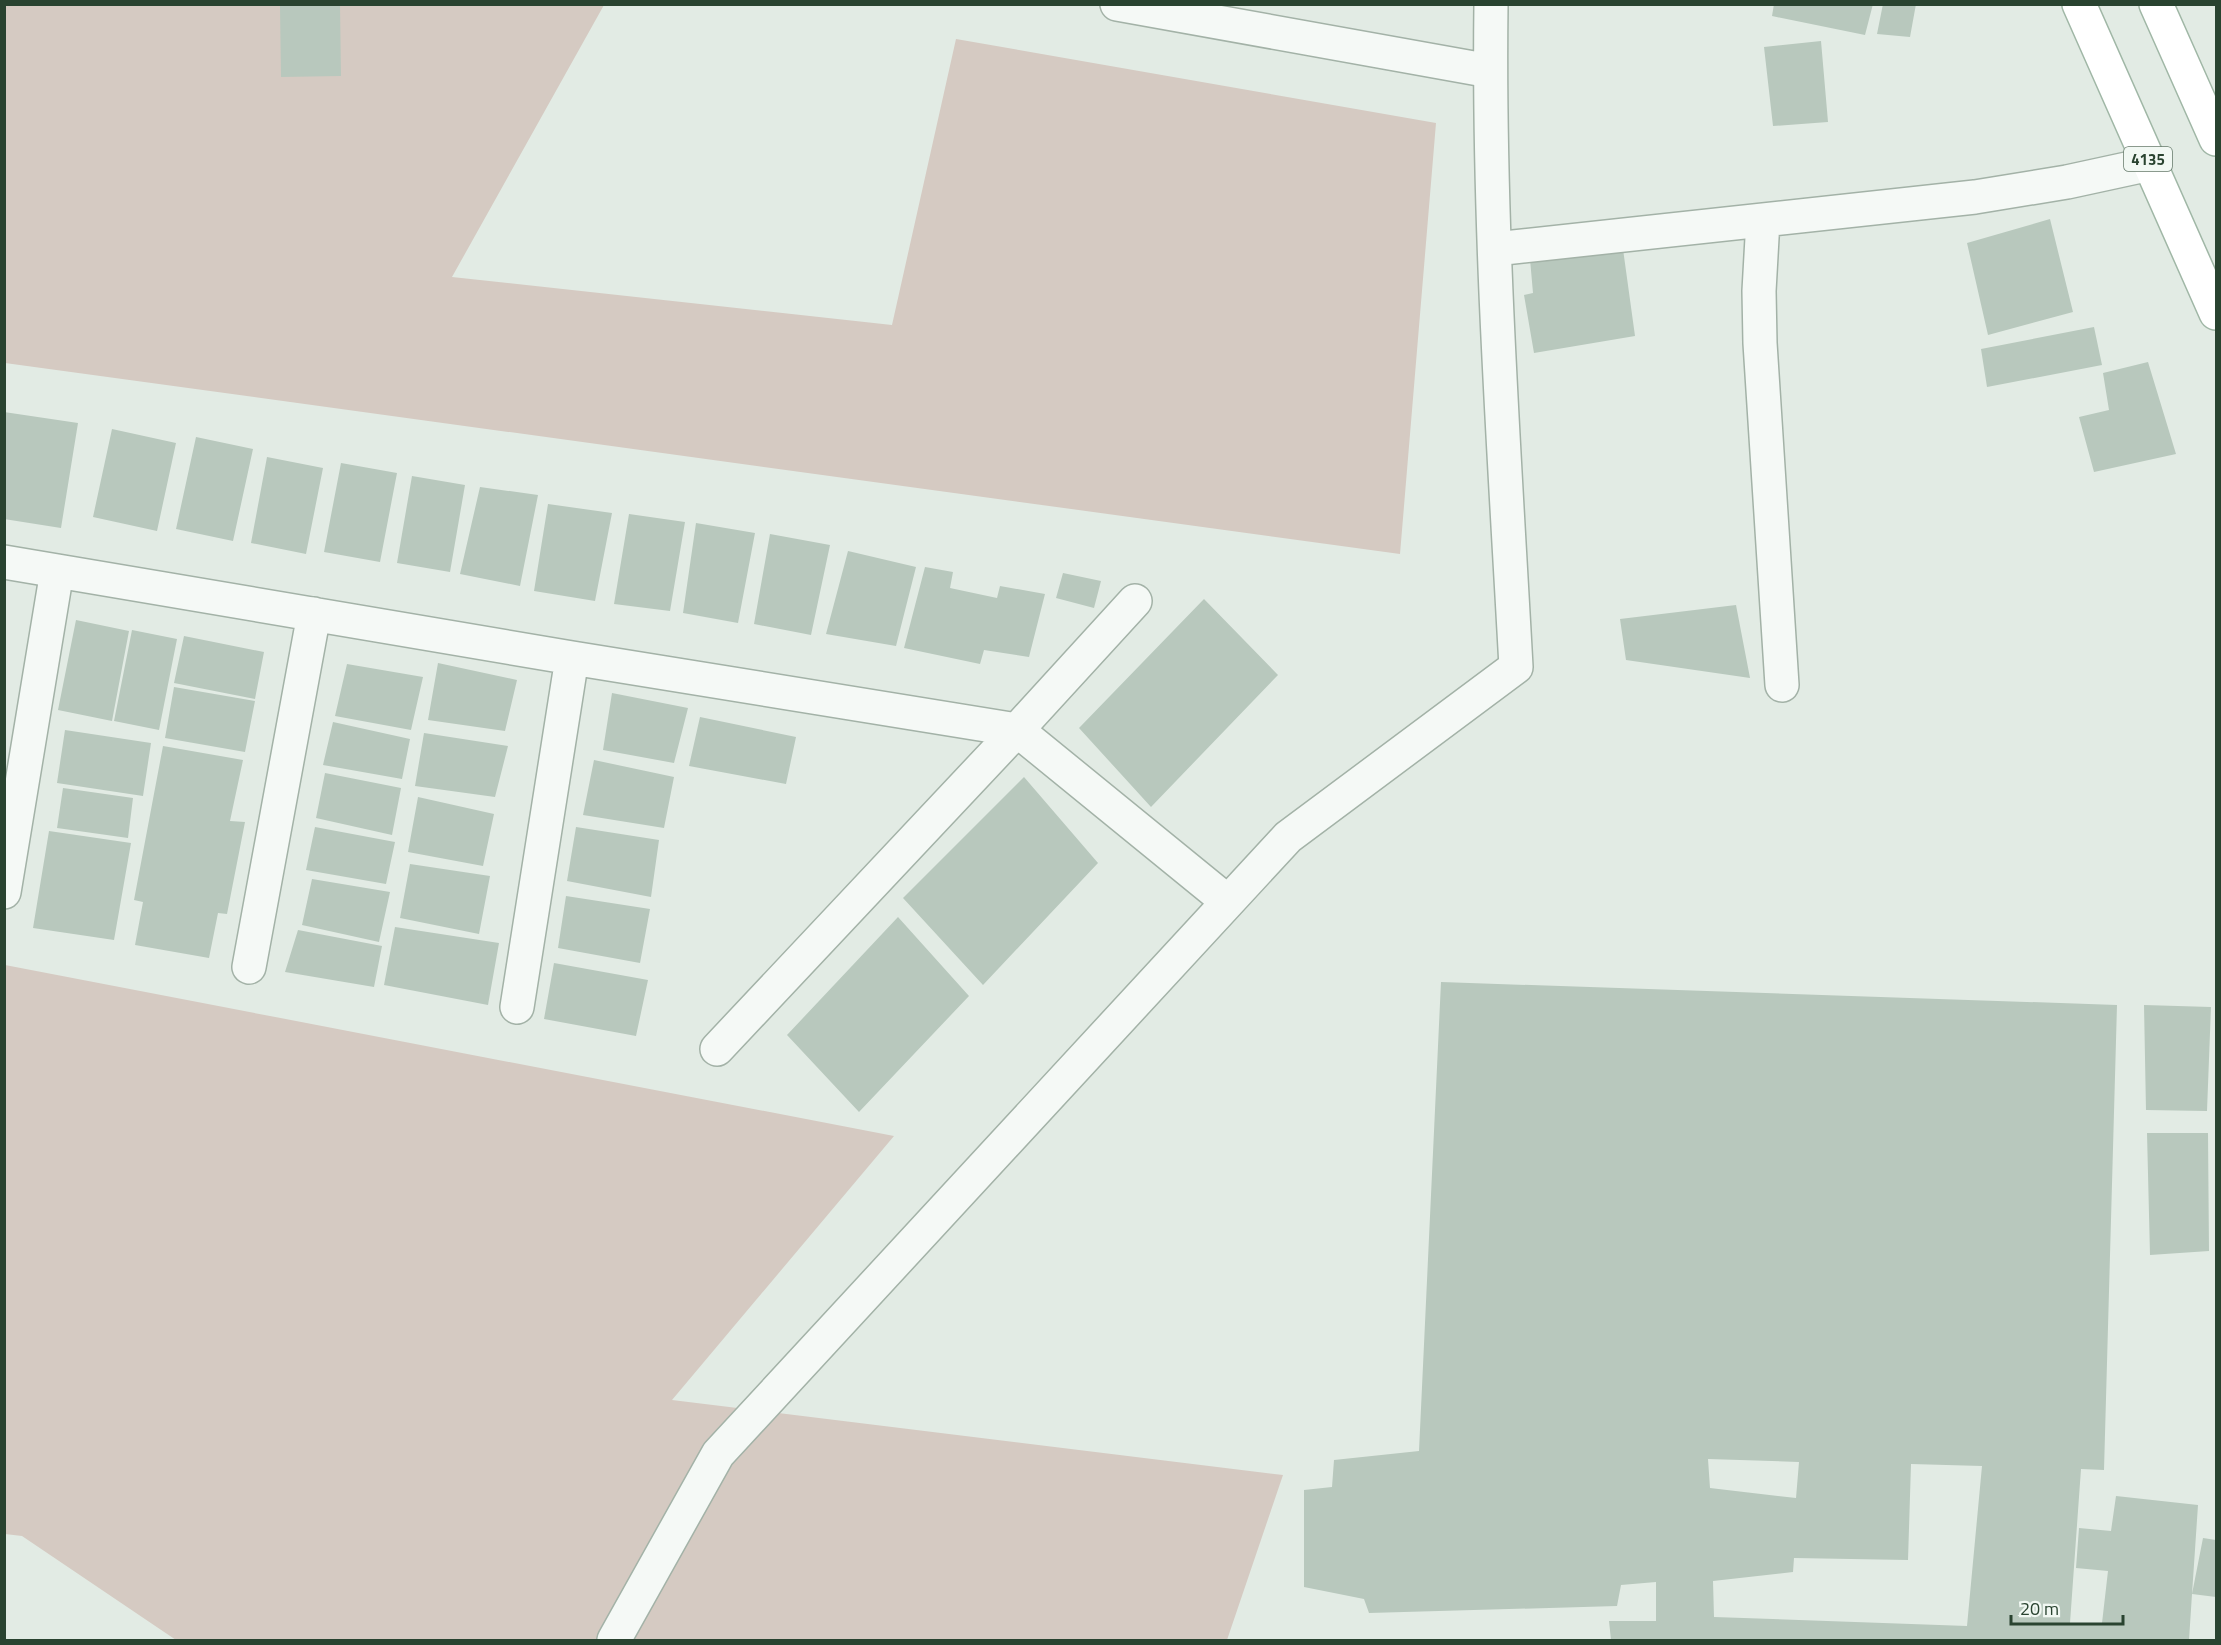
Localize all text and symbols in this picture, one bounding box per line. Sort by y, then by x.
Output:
road number: 4135 [2124,147,2172,171]
scale bar [2011,1588,2124,1626]
text: 20 m [2020,1595,2059,1622]

